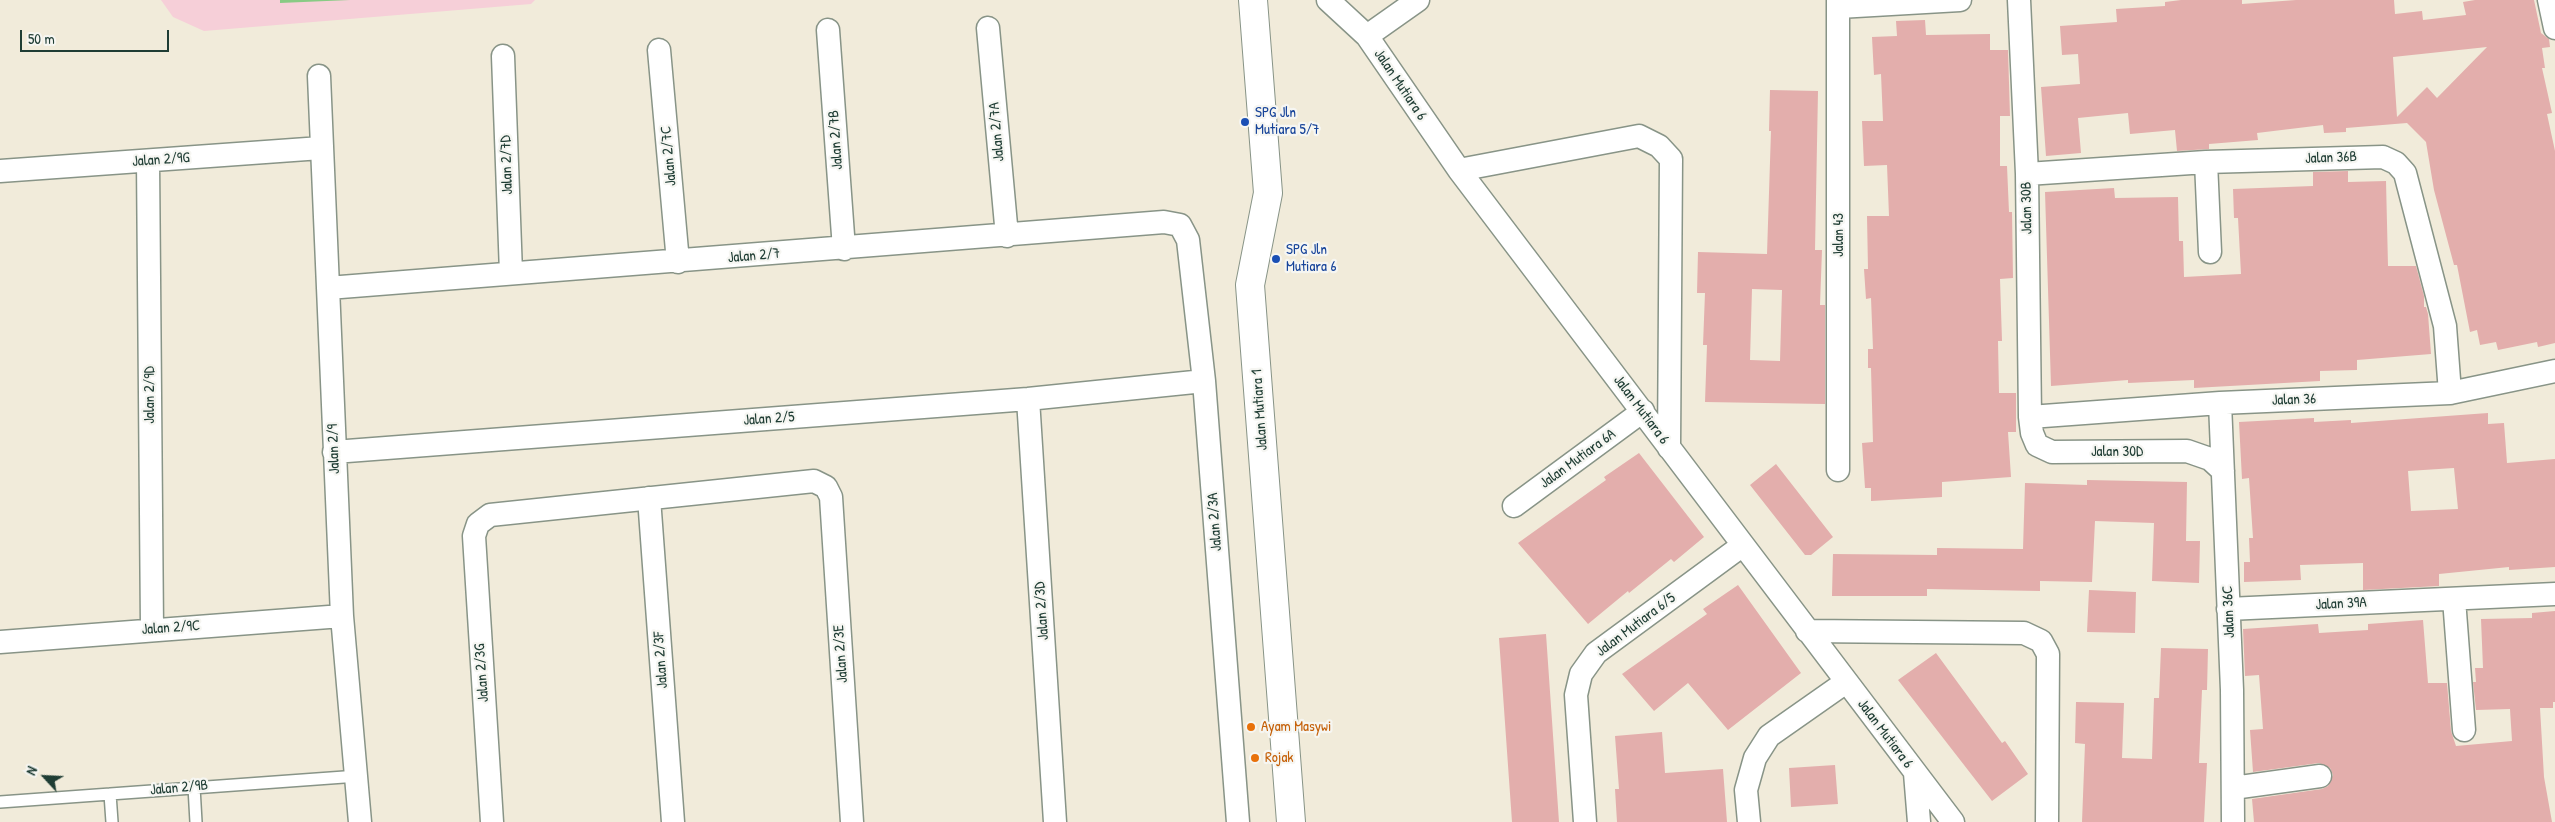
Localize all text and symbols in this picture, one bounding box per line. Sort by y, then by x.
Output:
scale bar [22,20,171,52]
text: 50 m [28,28,55,49]
street label: Jalan Mutiara 6 [1370,46,1430,124]
street label: Jalan 2/7A [985,102,1009,162]
place label: SPG Jln Mutiara 5/7 [1255,104,1320,139]
street label: Jalan 2/7B [825,109,847,171]
marker: SPG Jln Mutiara 5/7 [1239,116,1251,128]
street label: Jalan 2/7C [657,125,681,187]
street label: Jalan 2/7D [497,135,517,195]
street label: Jalan 36B [2305,148,2357,168]
street label: Jalan 2/9G [132,149,190,171]
street label: Jalan 30B [2018,182,2036,234]
street label: Jalan 43 [1830,213,1848,257]
place label: SPG Jln Mutiara 6 [1286,241,1336,276]
street label: Jalan 2/7 [727,245,781,267]
marker: SPG Jln Mutiara 6 [1270,253,1282,265]
street label: Jalan 2/9D [141,366,159,424]
street label: Jalan Mutiara 1 [1248,369,1272,451]
street label: Jalan Mutiara 6 [1609,372,1673,448]
street label: Jalan 36 [2272,390,2316,410]
street label: Jalan 2/5 [743,408,795,430]
street label: Jalan 2/9 [324,424,344,474]
street label: Jalan Mutiara 6A [1537,425,1619,493]
street label: Jalan 30D [2091,443,2143,461]
street label: Jalan 2/3A [1204,492,1226,552]
street label: Jalan 2/3D [1031,581,1053,641]
street label: Jalan 36C [2219,585,2239,639]
street label: Jalan Mutiara 6/5 [1593,589,1679,661]
street label: Jalan 39A [2315,594,2367,614]
street label: Jalan 2/9C [141,617,201,639]
street label: Jalan 2/3E [830,624,852,684]
street label: Jalan 2/3F [650,631,672,689]
street label: Jalan 2/3G [471,643,493,703]
street label: Jalan Mutiara 6 [1853,696,1917,772]
place label: Ayam Masywi [1261,718,1331,736]
marker: Ayam Masywi [1245,721,1257,733]
place label: Rojak [1265,749,1293,767]
north arrow [20,752,70,802]
marker: Rojak [1249,752,1261,764]
text: N [21,763,41,778]
street label: Jalan 2/9B [149,777,209,799]

